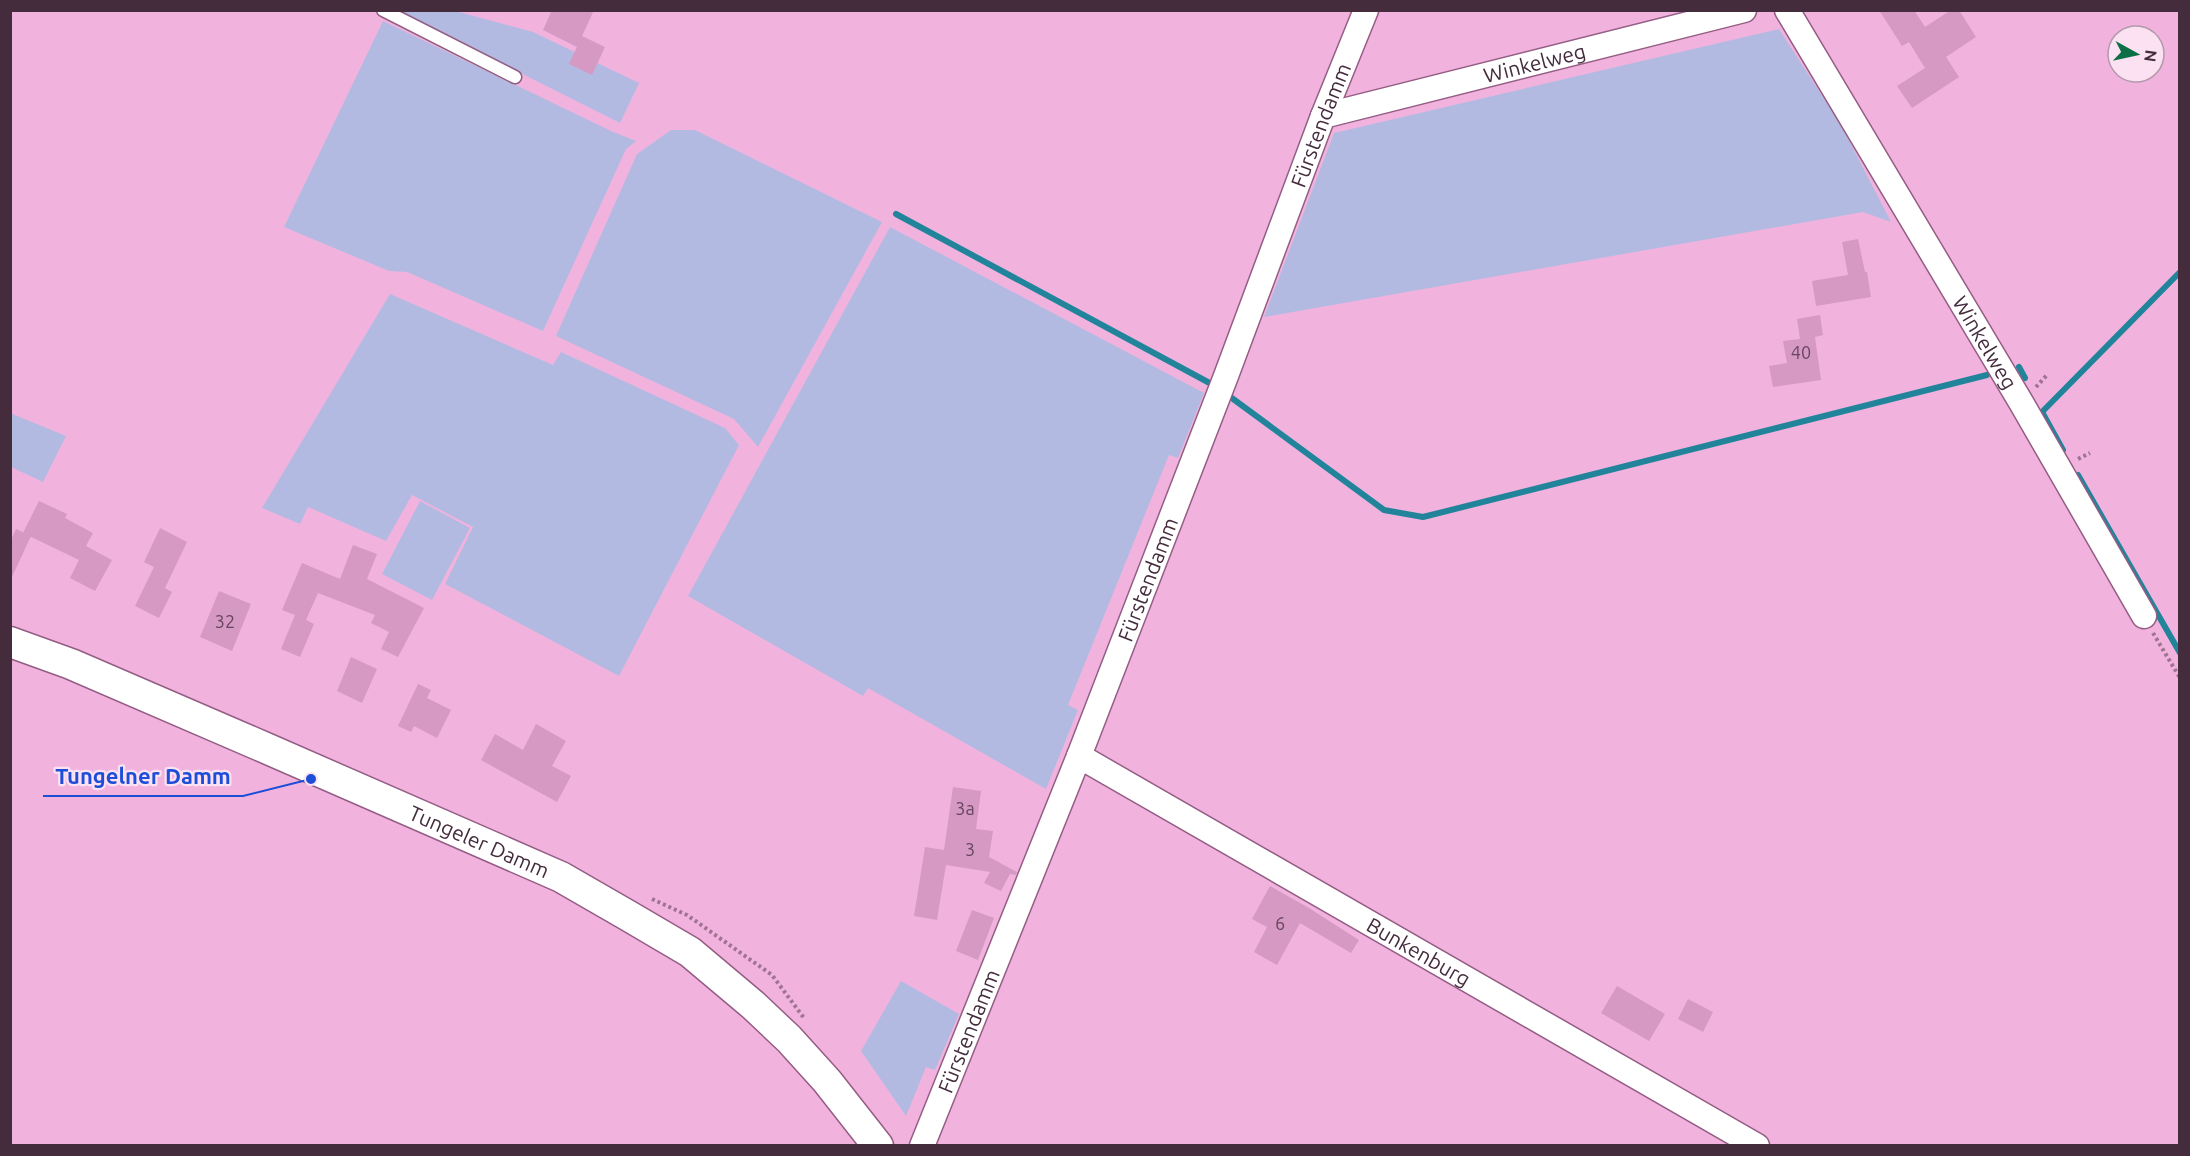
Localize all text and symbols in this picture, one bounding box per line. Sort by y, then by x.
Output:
north arrow [2106,24,2166,84]
street label: Winkelweg [1481,38,1588,87]
text: N [2141,49,2161,63]
street label: Fürstendamm [1286,59,1355,190]
street label: Winkelweg [1948,291,2022,393]
house number: 40 [1791,342,1811,362]
street label: Fürstendamm [1113,514,1182,645]
house number: 32 [215,611,235,631]
callout: Tungelner Damm [43,756,243,796]
text: Tungelner Damm [55,763,231,788]
house number: 3a [955,798,975,818]
street label: Tungeler Damm [406,800,553,882]
house number: 3 [965,839,975,859]
street label: Bunkenburg [1363,912,1475,991]
house number: 6 [1275,913,1285,933]
street label: Fürstendamm [933,966,1004,1096]

